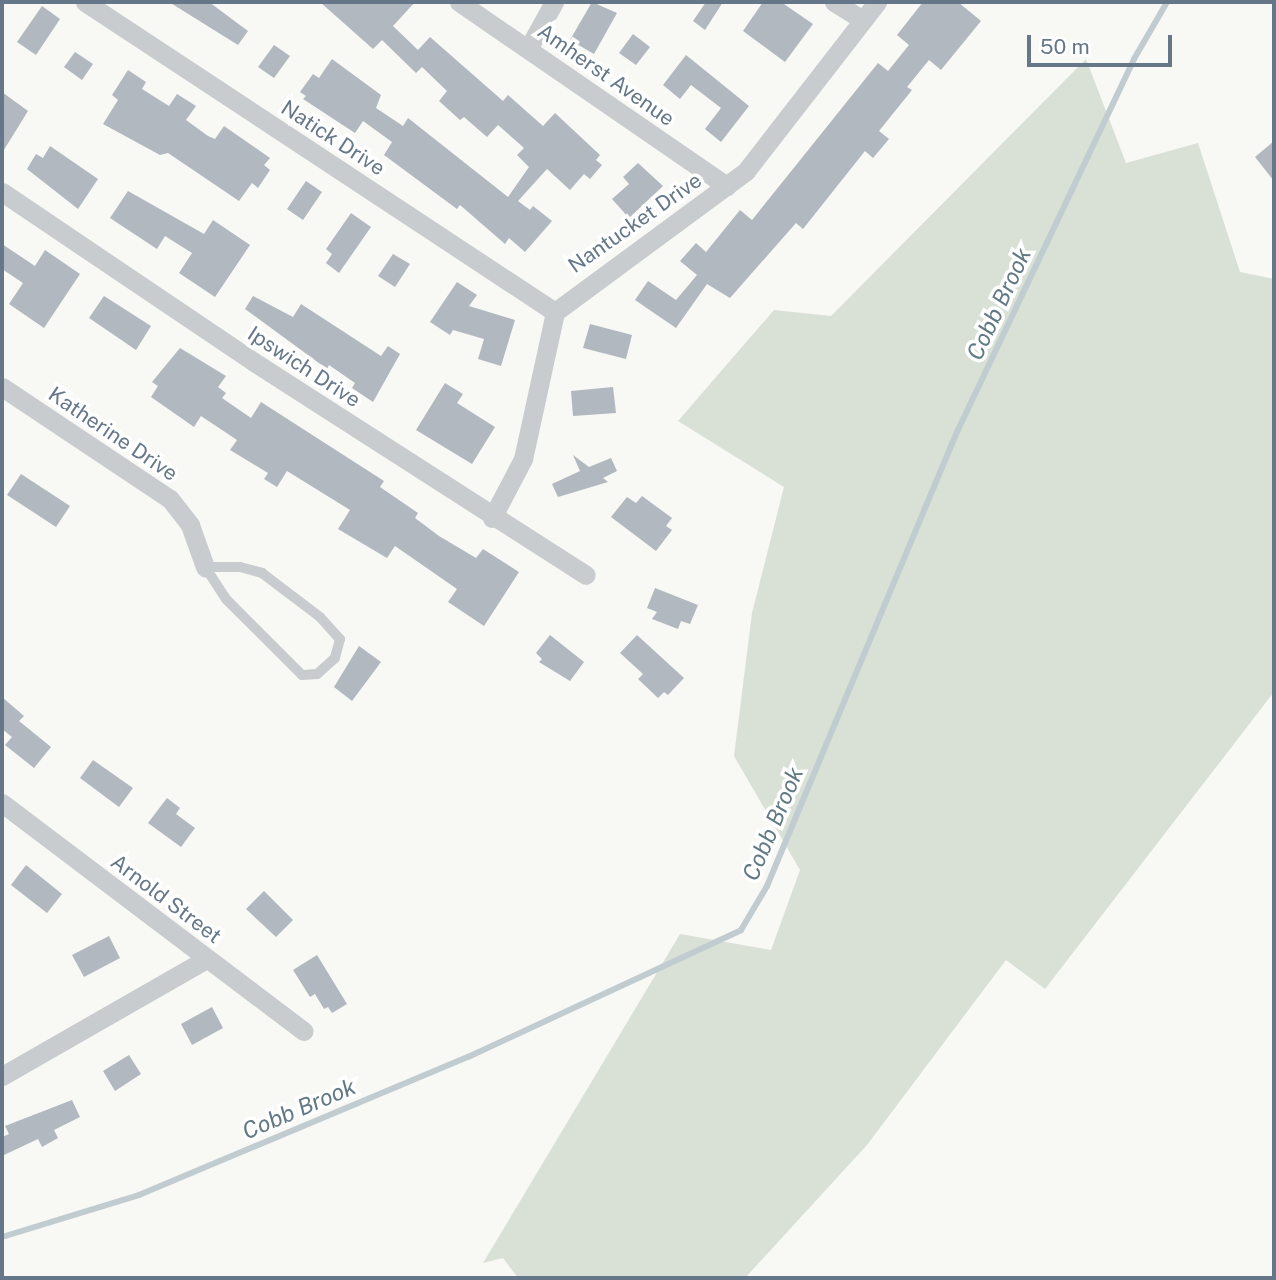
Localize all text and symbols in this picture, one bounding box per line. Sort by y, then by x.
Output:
street label: Amherst Avenue [533,19,679,131]
scale bar [1031,21,1176,65]
text: 50 m [1040,34,1090,59]
street label: Natick Drive [276,95,390,181]
street label: Nantucket Drive [564,168,706,278]
water label: Cobb Brook [961,243,1037,365]
street label: Ipswich Drive [243,321,365,413]
street label: Katherine Drive [44,382,182,486]
water label: Cobb Brook [737,763,809,885]
street label: Arnold Street [106,849,226,949]
water label: Cobb Brook [238,1073,360,1145]

